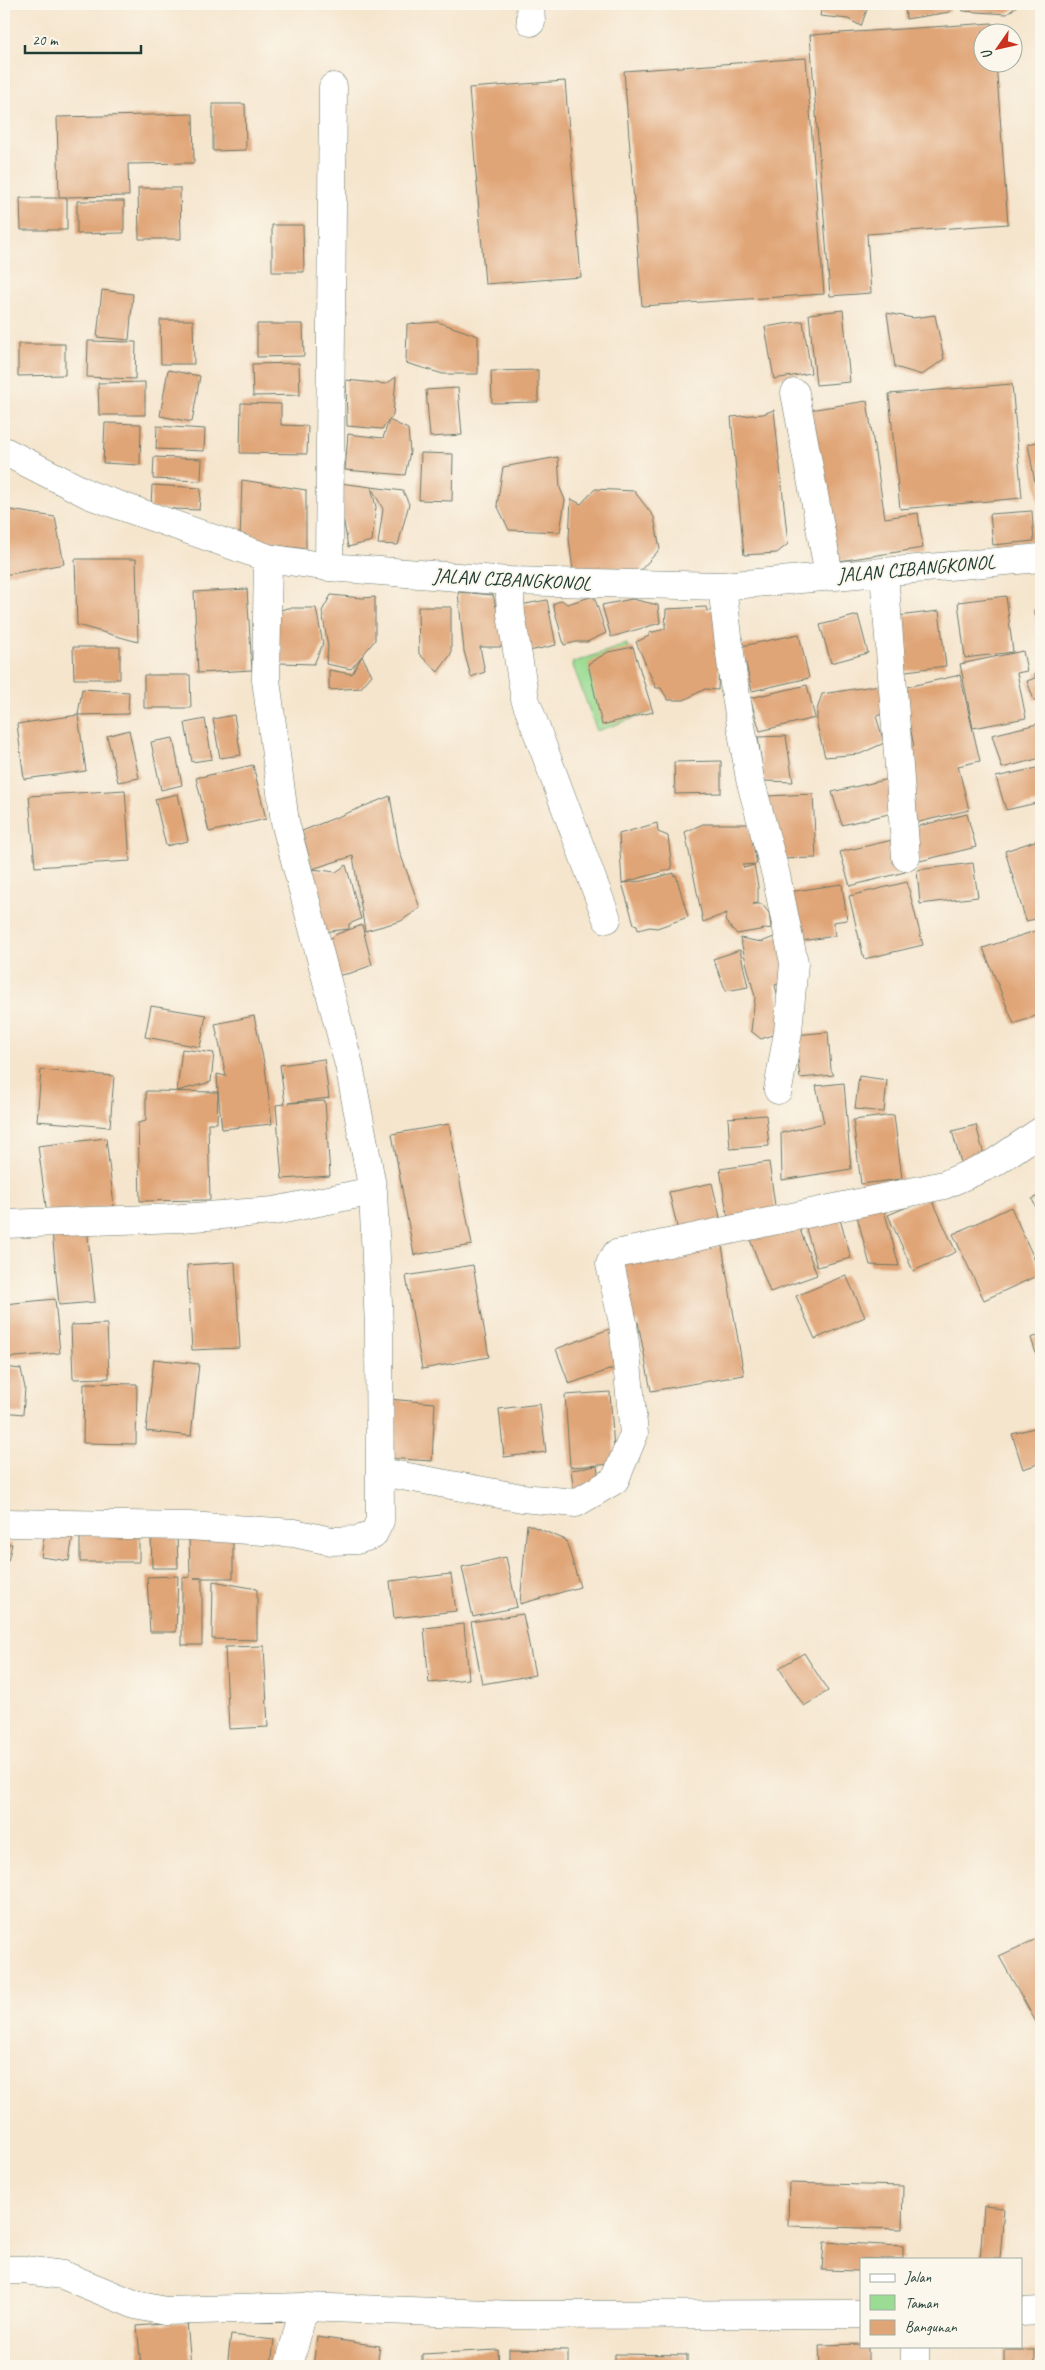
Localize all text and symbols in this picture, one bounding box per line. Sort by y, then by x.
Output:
scale bar [25,22,141,54]
north arrow [972,22,1022,72]
text: 20 m [32,31,59,50]
text: U [977,45,997,63]
street label: JALAN CIBANGKONOL [835,549,996,588]
street label: JALAN CIBANGKONOL [432,563,592,596]
legend [860,2258,1022,2348]
text: Jalan [904,2268,932,2287]
text: Taman [905,2294,938,2313]
text: Bangunan [905,2318,958,2337]

